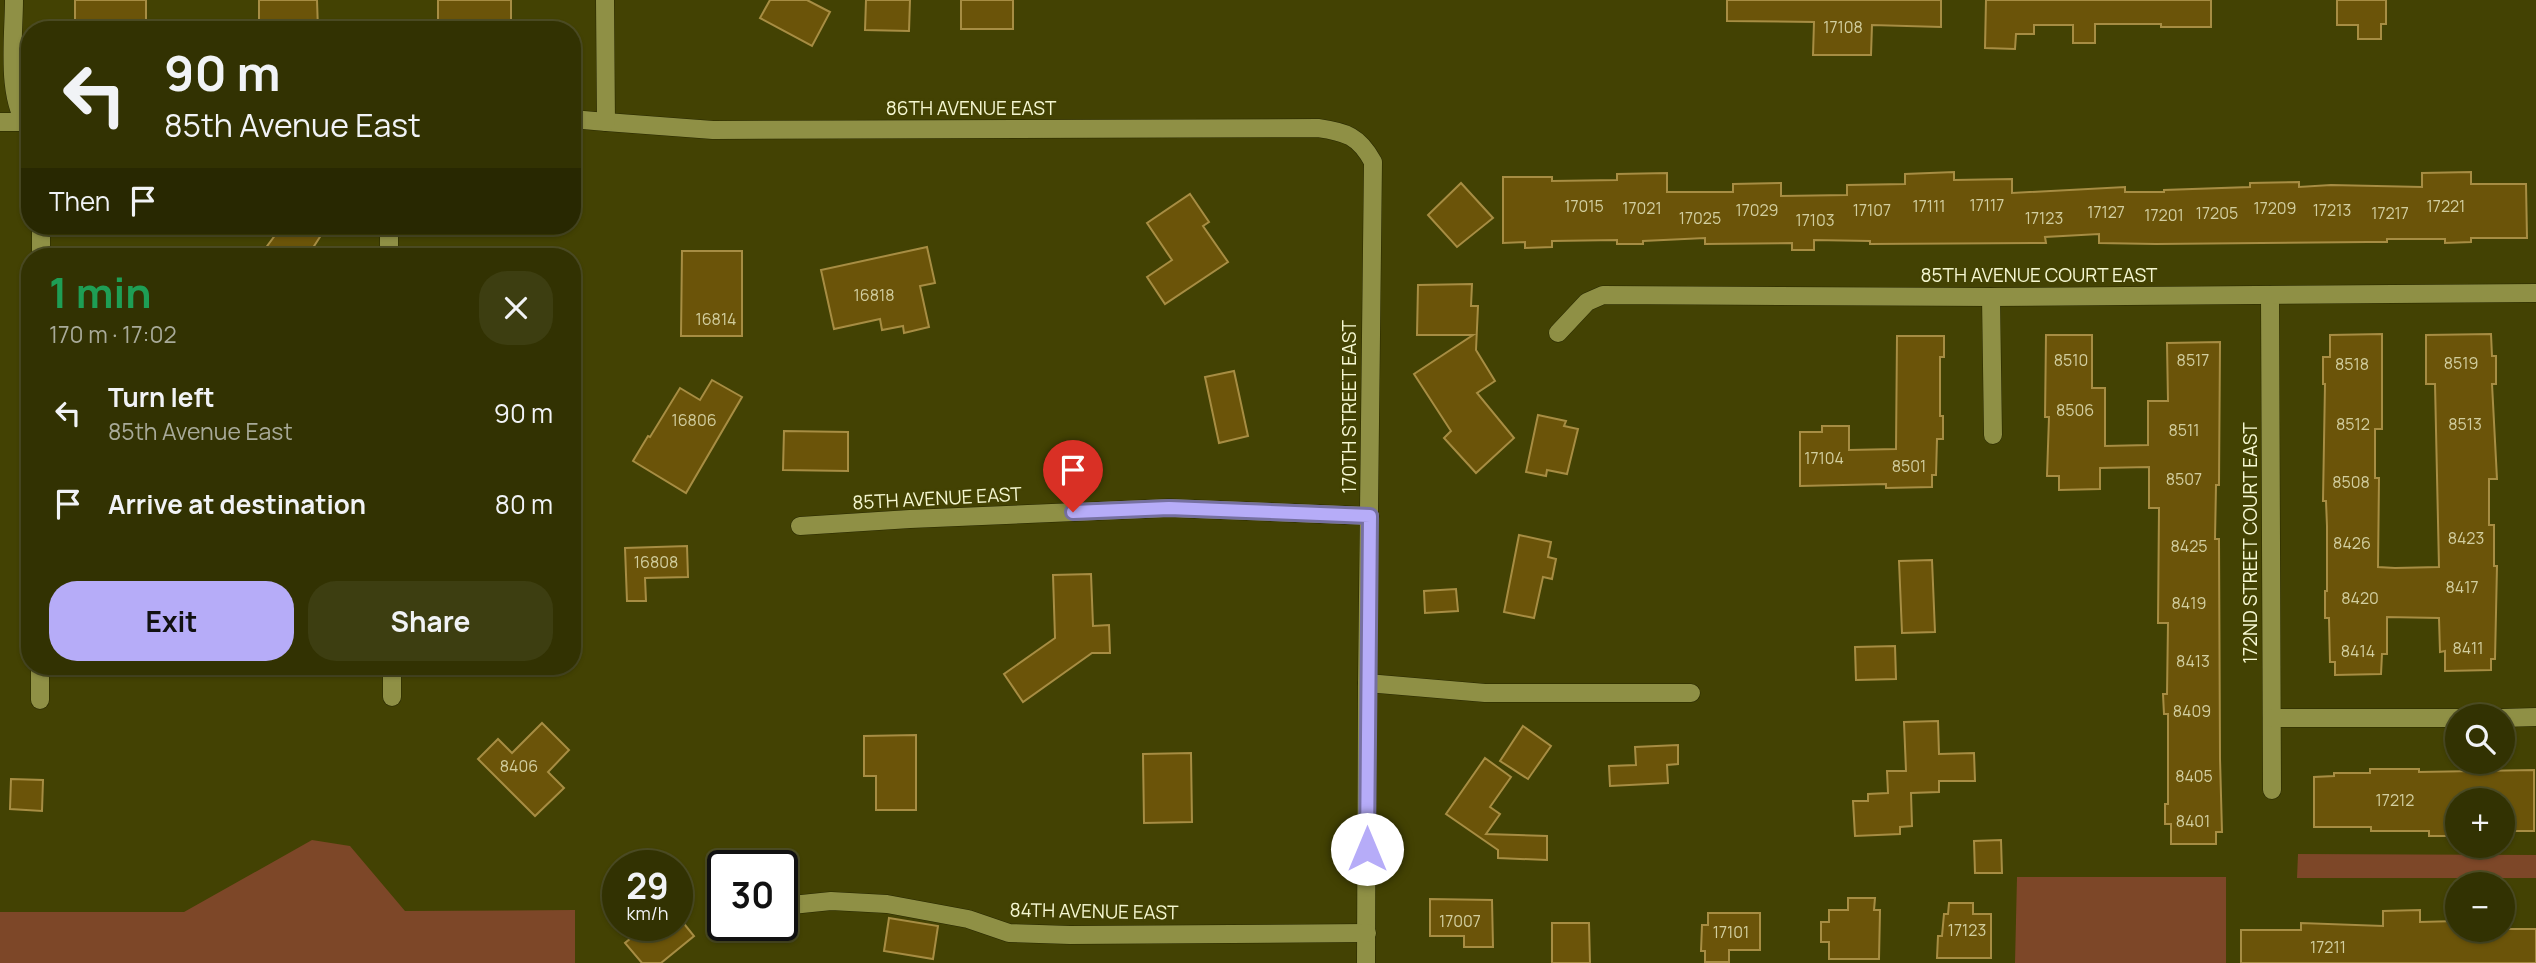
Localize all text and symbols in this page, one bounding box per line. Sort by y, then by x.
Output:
house number: 17108 [1823,16,1863,38]
text: 90 m [164,39,281,106]
icon: left [49,49,140,140]
street label: 86TH AVENUE EAST [886,95,1057,121]
text: 85th Avenue East [164,103,421,147]
icon: arrive [124,182,162,220]
text: Then [49,183,110,219]
house number: 17117 [1970,194,2004,216]
house number: 17015 [1564,195,1604,217]
house number: 17111 [1913,195,1946,217]
house number: 17221 [2427,195,2465,217]
house number: 17021 [1622,197,1662,219]
house number: 17209 [2253,197,2297,219]
house number: 17029 [1735,199,1779,221]
house number: 17107 [1853,199,1891,221]
house number: 17213 [2313,199,2351,221]
house number: 17127 [2087,201,2125,223]
house number: 17205 [2196,202,2238,224]
house number: 17217 [2371,202,2409,224]
house number: 17201 [2144,204,2184,226]
house number: 17025 [1679,207,1721,229]
house number: 17123 [2025,207,2063,229]
house number: 17103 [1795,209,1835,231]
street label: 85TH AVENUE COURT EAST [1921,262,2158,288]
text: 1 min [49,263,152,321]
button: close [479,271,553,345]
house number: 16818 [854,284,894,306]
house number: 16814 [695,308,737,330]
text: 170 m · 17:02 [49,318,177,350]
street label: 170TH STREET EAST [1336,320,1362,494]
house number: 8510 [2054,349,2088,371]
house number: 8517 [2177,349,2209,371]
house number: 8519 [2444,352,2478,374]
house number: 8518 [2335,353,2369,375]
text: Turn left [108,379,215,415]
icon: left [49,394,87,432]
text: 90 m [494,395,553,431]
house number: 8506 [2056,399,2094,421]
house number: 16806 [671,409,717,431]
house number: 8512 [2336,413,2370,435]
house number: 8513 [2448,413,2482,435]
text: 85th Avenue East [108,415,293,447]
house number: 8511 [2168,419,2200,441]
street label: 172ND STREET COURT EAST [2237,422,2263,664]
pin [1043,440,1103,512]
house number: 17104 [1804,447,1844,469]
icon: arrive [1054,451,1092,489]
house number: 8501 [1892,455,1926,477]
house number: 8507 [2166,468,2202,490]
house number: 8508 [2332,471,2370,493]
street label: 85TH AVENUE EAST [852,481,1023,515]
icon: arrive [49,485,87,523]
text: Arrive at destination [108,486,366,522]
text: 80 m [495,486,553,522]
house number: 8423 [2448,527,2484,549]
house number: 8426 [2333,532,2371,554]
house number: 8425 [2170,535,2208,557]
house number: 16808 [634,551,678,573]
house number: 8417 [2446,576,2479,598]
button: Exit [49,581,294,661]
button: Share [308,581,553,661]
house number: 8420 [2341,587,2379,609]
house number: 8419 [2172,592,2206,614]
house number: 8411 [2452,637,2484,659]
house number: 8414 [2341,640,2375,662]
house number: 8413 [2176,650,2210,672]
house number: 8409 [2173,700,2211,722]
map controls [2445,704,2515,942]
button: search [2445,704,2515,774]
house number: 8406 [500,755,538,777]
house number: 8405 [2175,765,2213,787]
button: + [2445,788,2515,858]
house number: 17212 [2376,789,2414,811]
house number: 8401 [2176,810,2210,832]
position arrow [1330,812,1404,886]
speed limit sign: 30 [707,850,798,941]
text: 29 [626,862,669,910]
button: − [2445,872,2515,942]
street label: 84TH AVENUE EAST [1009,897,1179,925]
text: km/h [627,901,668,925]
house number: 17007 [1439,910,1481,932]
house number: 17123 [1948,919,1986,941]
house number: 17101 [1713,921,1749,943]
house number: 17211 [2310,936,2346,958]

